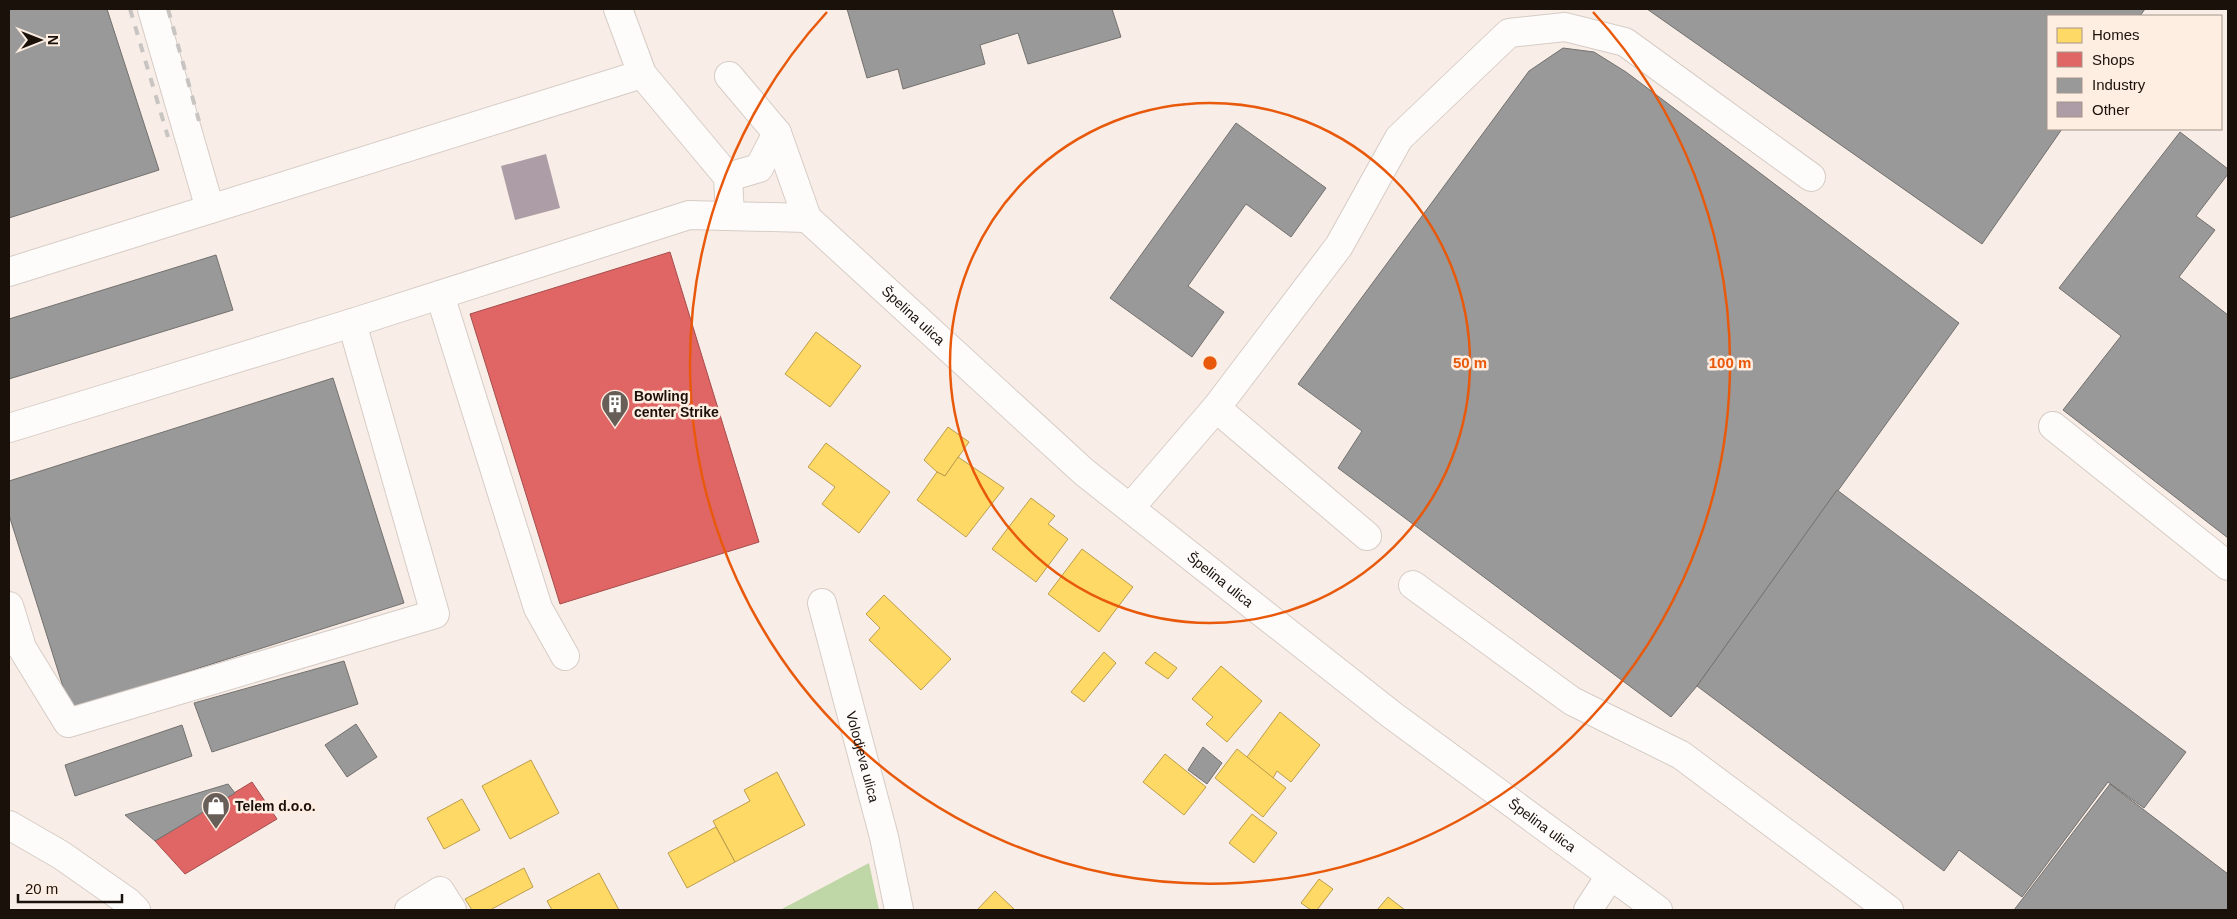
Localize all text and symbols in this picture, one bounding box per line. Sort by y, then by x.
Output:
north arrow [15,15,65,65]
legend [2047,15,2222,130]
text: Homes [2092,26,2140,43]
text: N [45,35,61,45]
text: Shops [2092,51,2135,68]
text: Industry [2092,76,2146,93]
text: Other [2092,101,2130,118]
street label: Špelina ulica [879,283,948,348]
centre of rings [1201,354,1219,372]
text: 50 m [1453,354,1487,371]
text: 100 m [1709,354,1751,371]
place label: Bowling center Strike [634,388,719,420]
building icon: Bowling center Strike [600,389,630,428]
street label: Špelina ulica [1184,549,1257,611]
street label: Volodjeva ulica [843,709,882,804]
shop icon: Telem d.o.o. [201,791,231,830]
street label: Špelina ulica [1505,795,1579,855]
place label: Telem d.o.o. [235,798,316,814]
scale bar [18,872,121,904]
text: 20 m [25,880,58,897]

